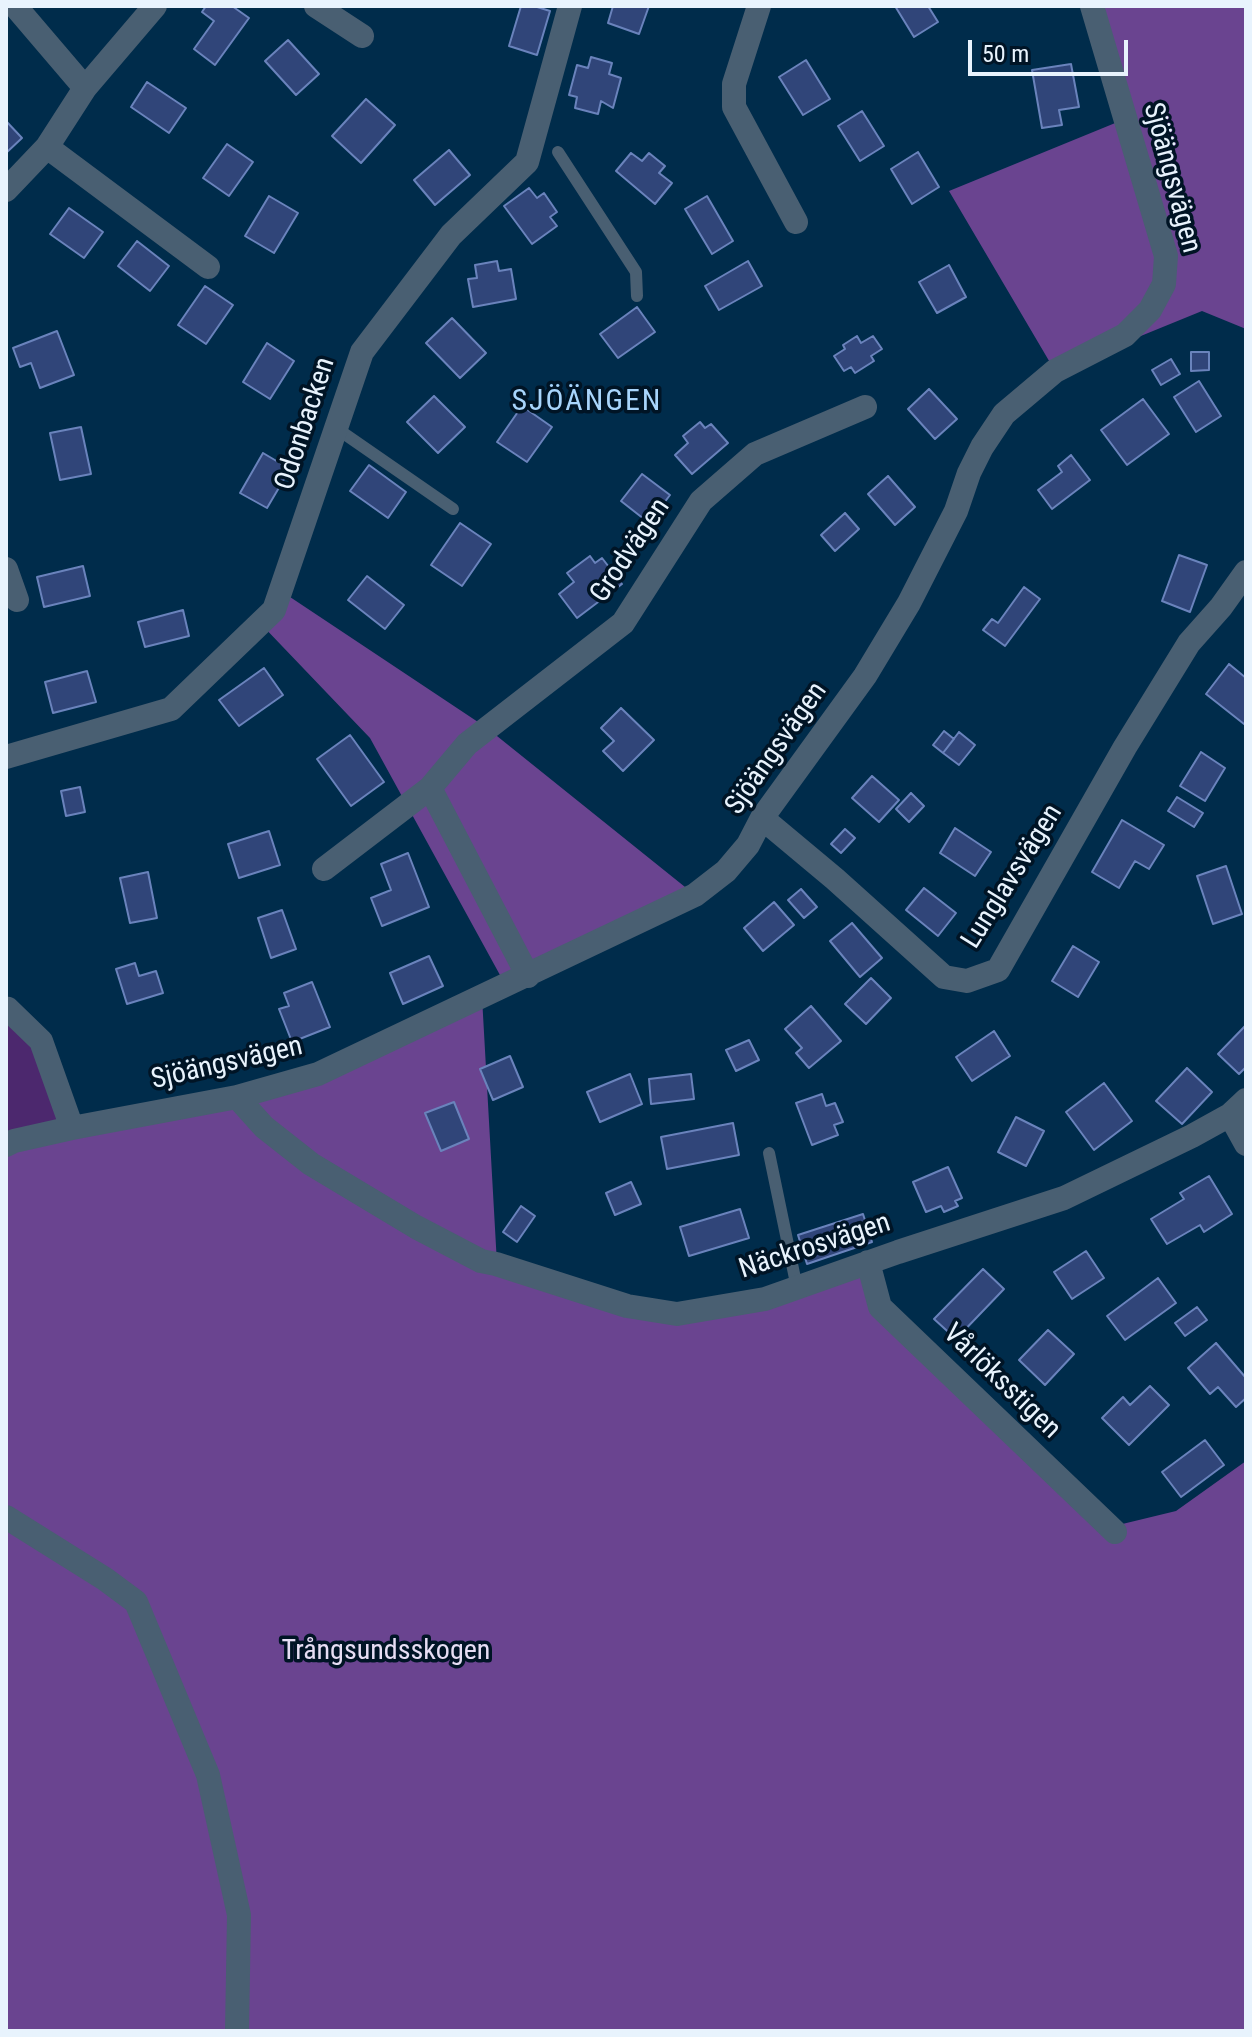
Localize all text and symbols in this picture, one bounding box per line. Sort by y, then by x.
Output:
scale bar [972,24,1132,74]
text: 50 m [982,40,1029,68]
street label: Sjöängsvägen [1135,99,1207,257]
street label: Odonbacken [269,353,343,495]
district label: SJÖÄNGEN [512,384,662,420]
street label: Grodvägen [584,493,678,609]
street label: Sjöängsvägen [719,676,835,822]
street label: Lunglavsvägen [955,799,1071,955]
street label: Sjöängsvägen [148,1030,306,1098]
street label: Näckrosvägen [735,1207,895,1287]
street label: Vårlöksstigen [935,1318,1067,1446]
park label: Trångsundsskogen [282,1635,490,1669]

